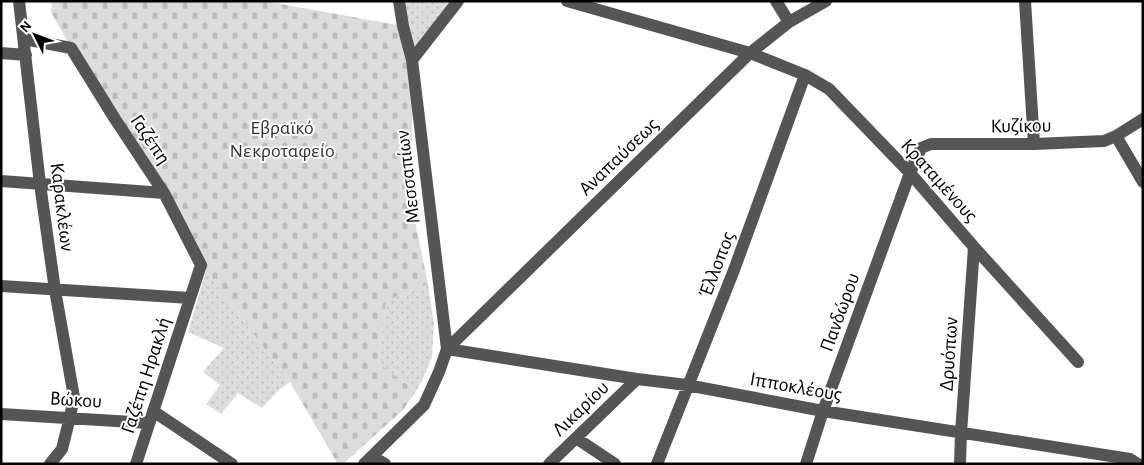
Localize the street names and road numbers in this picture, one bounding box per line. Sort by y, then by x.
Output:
street label: Γαζέπη [126,111,174,168]
street label: Αναπαύσεως [575,114,662,199]
street label: Κυζίκου [990,115,1052,137]
street label: Μεσσαπίων [392,129,424,225]
street label: Κραταμένους [897,135,982,226]
street label: Καρακλέων [47,162,77,253]
street label: Έλλοπος [695,228,739,300]
street label: Πανδώρου [816,270,863,354]
street label: Γαζέπη Ηρακλή [118,315,174,436]
street label: Δρυόπων [936,316,962,392]
street label: Ιπποκλέους [748,369,844,405]
street label: Λικαρίου [549,377,613,440]
street label: Βώκου [49,388,103,412]

